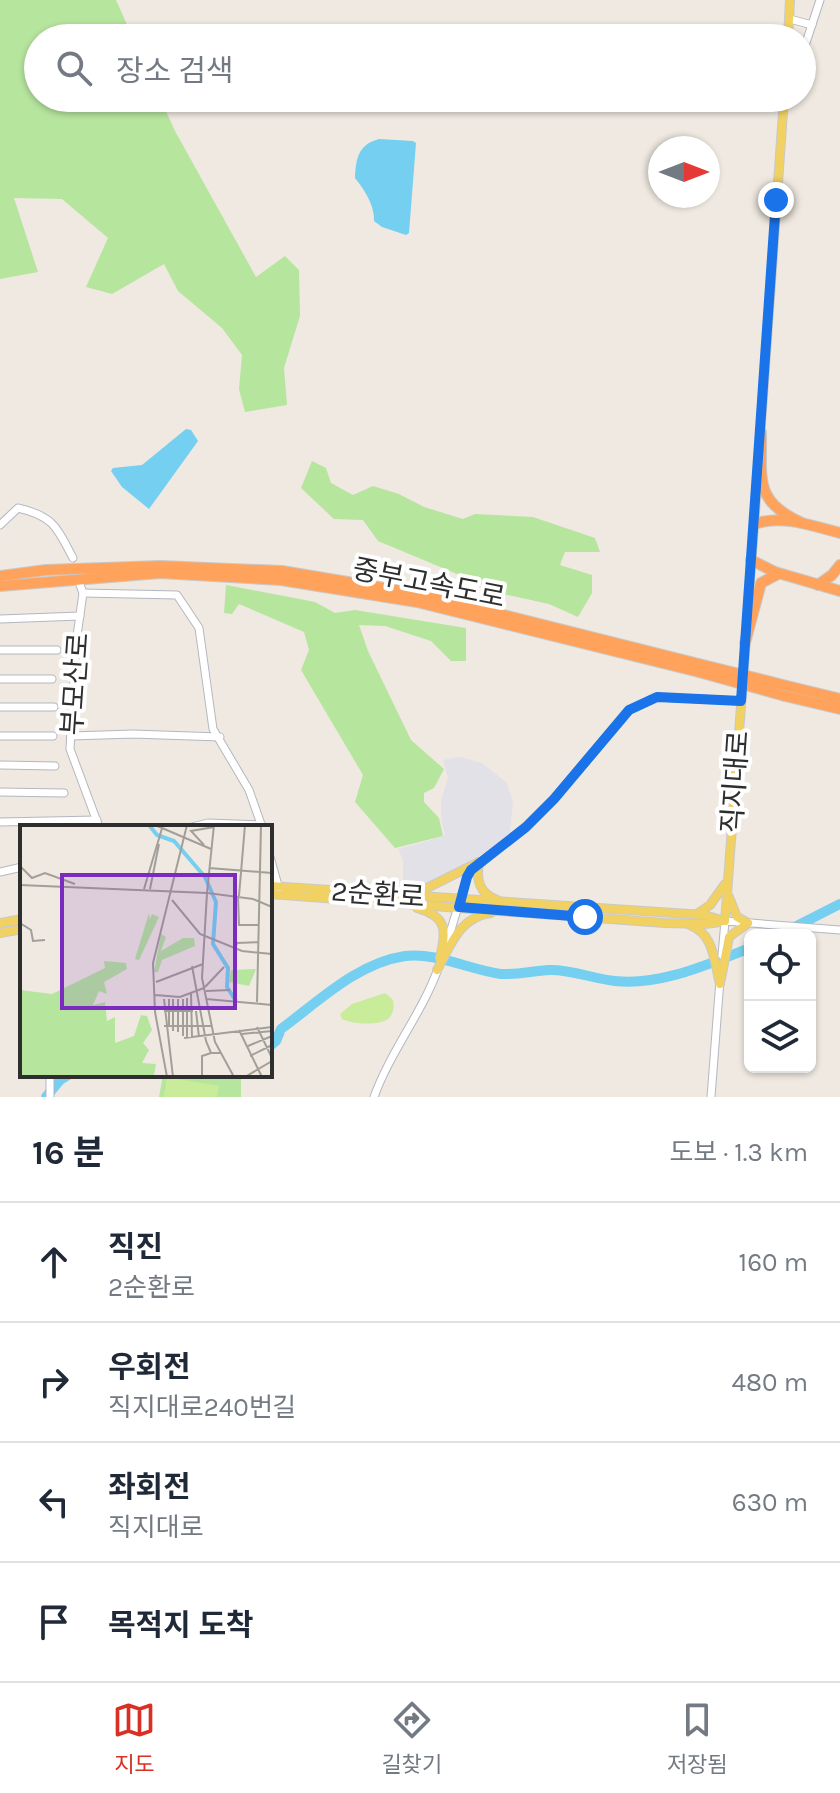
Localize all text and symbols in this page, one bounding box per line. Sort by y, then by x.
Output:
search box [24,24,816,112]
icon: search [52,46,96,90]
text: 장소 검색 [116,53,234,89]
north arrow [648,136,720,208]
route end [758,182,794,218]
street label: 중부고속도로 [350,552,508,614]
street label: 부모산로 [55,631,95,737]
street label: 직지대로 [715,729,755,835]
inset map [20,825,272,1077]
street label: 2순환로 [330,874,426,914]
route start [567,899,603,935]
map controls [744,929,816,1073]
button: locate [744,929,816,1001]
button: layers [744,1001,816,1073]
text: 16 분 [32,1133,105,1173]
text: 도보 · 1.3 km [669,1137,808,1168]
text: 직진 [108,1229,163,1265]
icon: ahead [32,1240,76,1284]
text: 160 m [739,1247,808,1278]
text: 2순환로 [108,1272,195,1303]
text: 우회전 [108,1349,191,1385]
icon: right [32,1360,76,1404]
text: 480 m [732,1367,808,1398]
text: 직지대로240번길 [108,1392,297,1423]
text: 좌회전 [108,1469,191,1505]
icon: left [32,1480,76,1524]
text: 630 m [732,1487,808,1518]
text: 직지대로 [108,1512,204,1543]
icon: arrive [32,1600,76,1644]
text: 목적지 도착 [108,1607,254,1643]
tab: 지도 [112,1698,156,1778]
tab: 길찾기 [381,1698,442,1778]
tab: 저장됨 [667,1698,728,1778]

